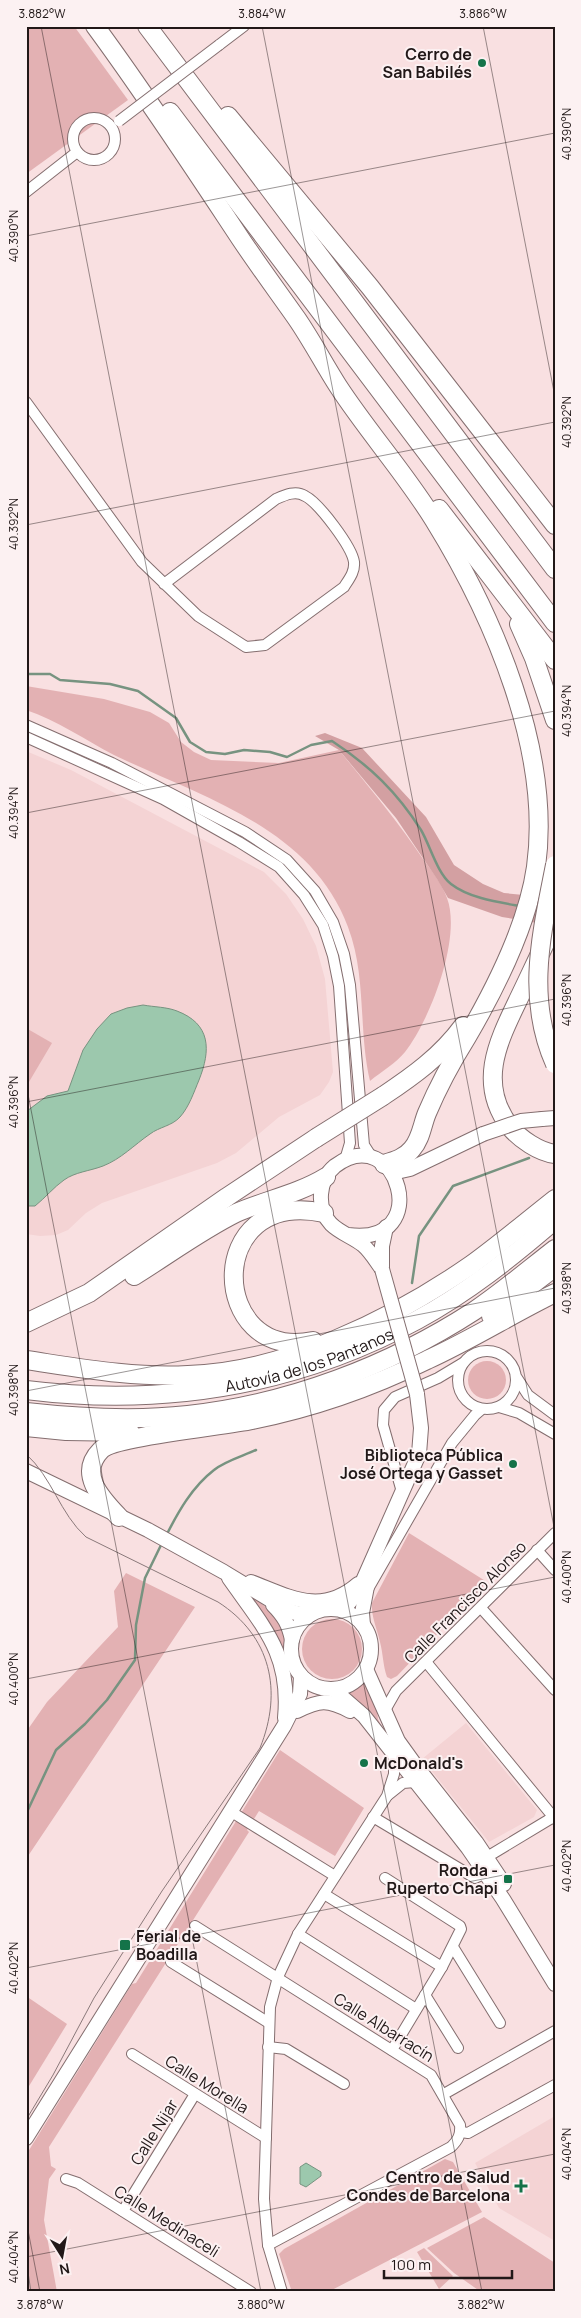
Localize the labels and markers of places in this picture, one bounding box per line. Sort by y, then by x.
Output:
place label: Cerro de San Babilés [383,43,472,83]
marker: Cerro de San Babilés [476,57,488,69]
place label: Biblioteca Pública José Ortega y Gasset [340,1444,503,1484]
marker: Biblioteca Pública José Ortega y Gasset [507,1458,519,1470]
place label: McDonald's [374,1752,463,1774]
marker: McDonald's [358,1757,370,1769]
place label: Ronda - Ruperto Chapi [387,1859,498,1899]
marker: Ronda - Ruperto Chapi [502,1873,514,1885]
place label: Ferial de Boadilla [136,1925,201,1965]
marker: Ferial de Boadilla [118,1938,132,1952]
place label: Centro de Salud Condes de Barcelona [347,2166,510,2206]
marker: Centro de Salud Condes de Barcelona [514,2179,528,2193]

